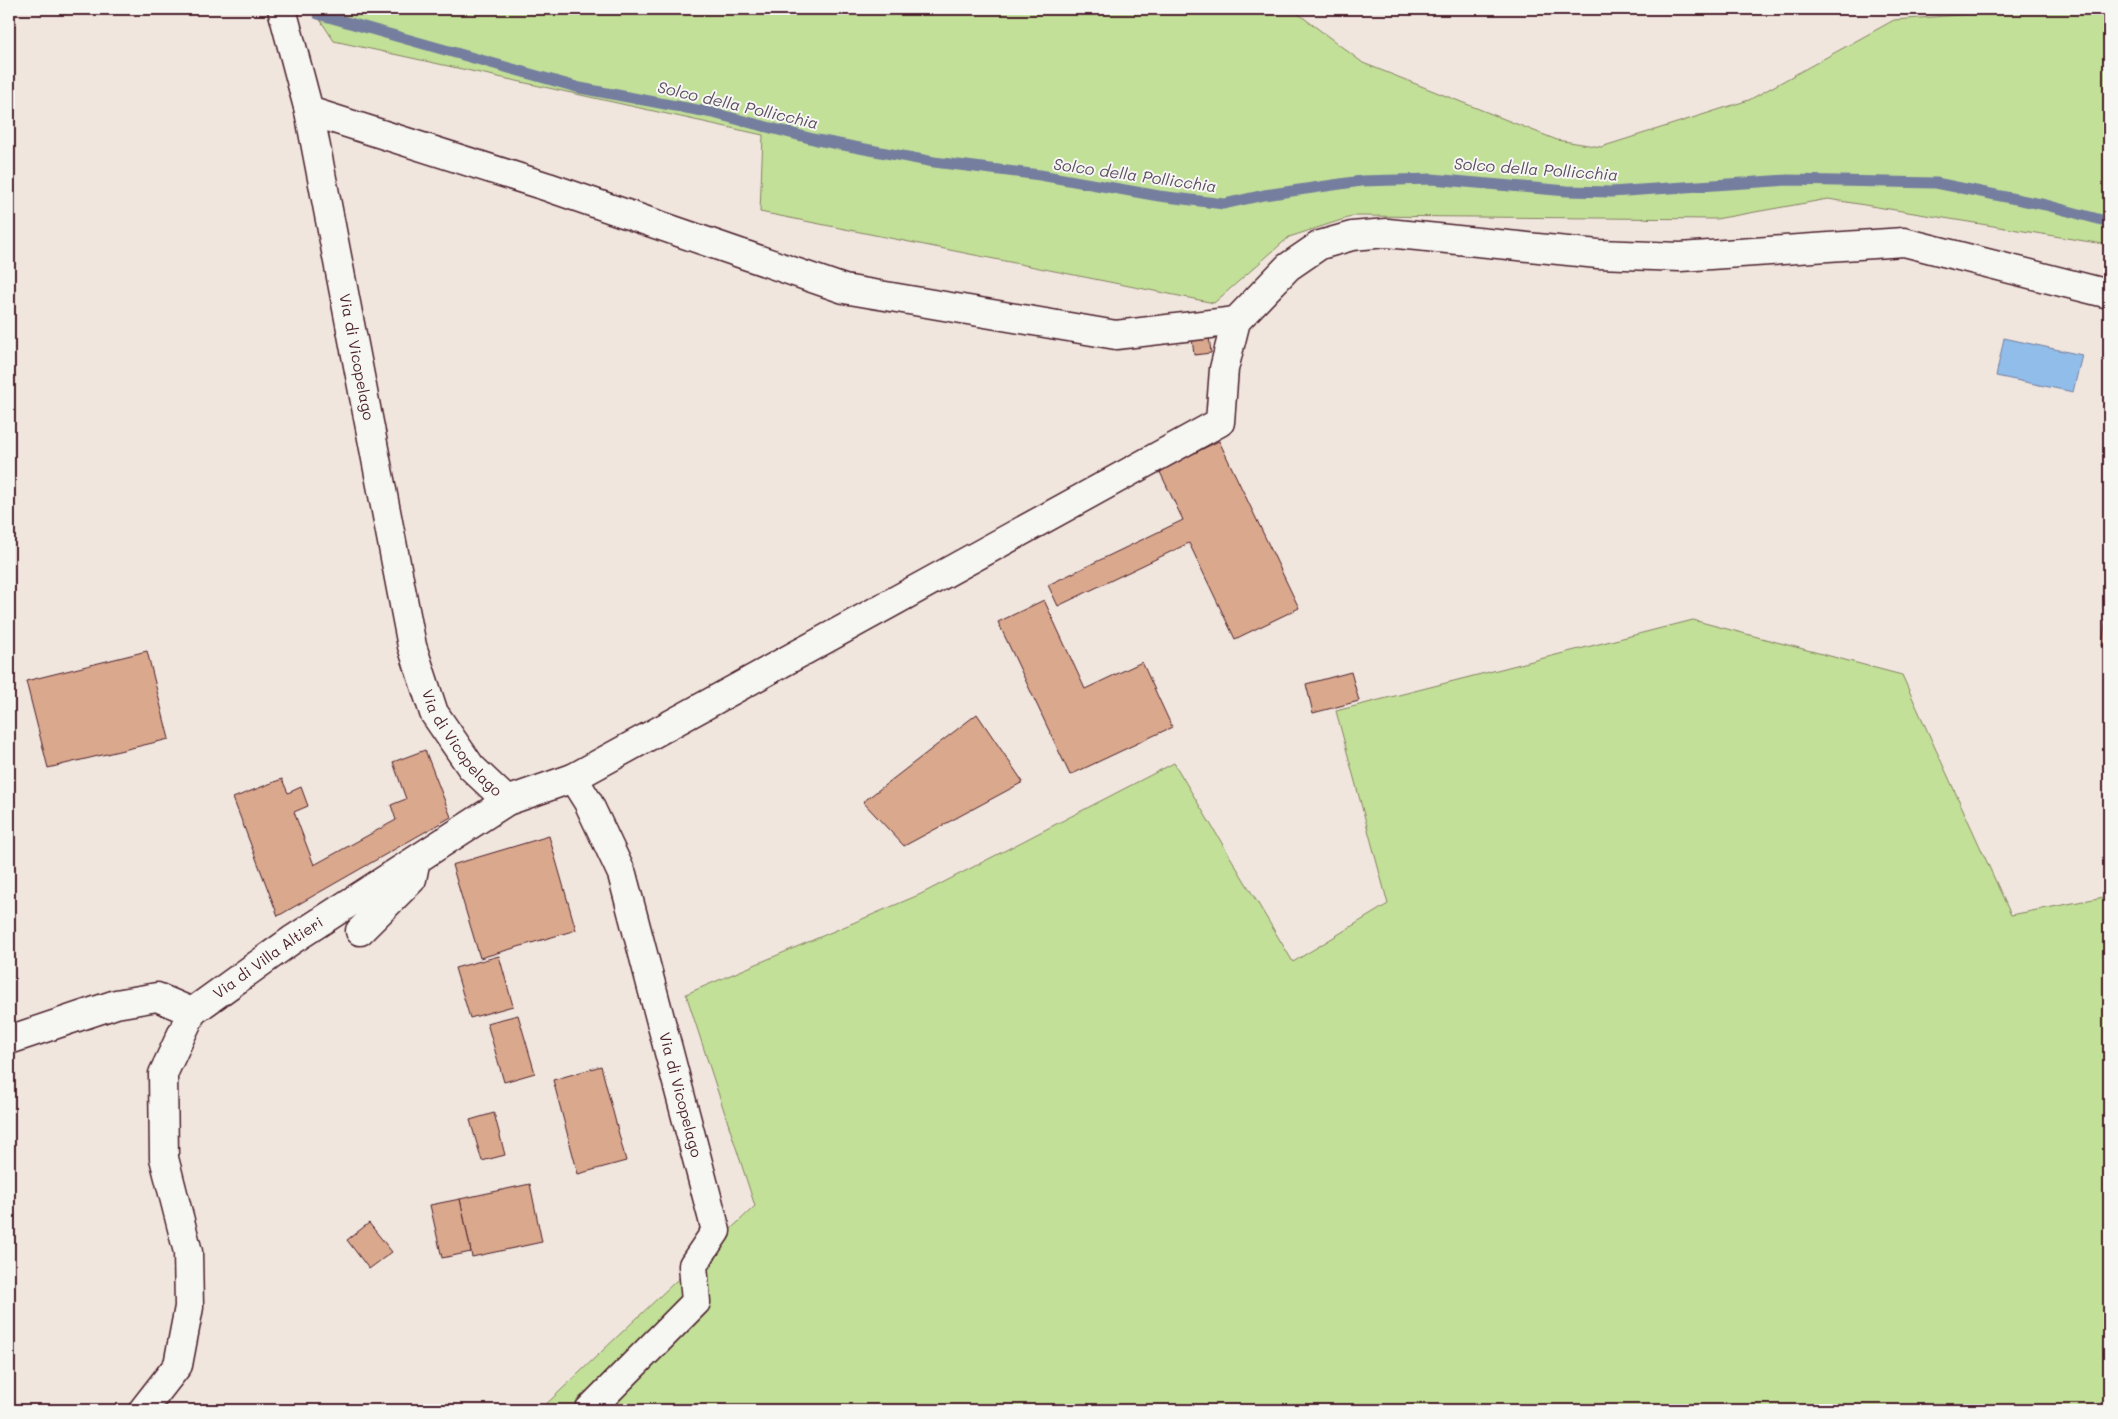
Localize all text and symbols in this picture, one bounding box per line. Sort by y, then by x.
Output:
water label: Solco della Pollicchia [656,76,821,133]
water label: Solco della Pollicchia [1453,152,1619,185]
water label: Solco della Pollicchia [1052,153,1218,196]
street label: Via di Vicopelago [335,292,379,422]
street label: Via di Vicopelago [418,687,507,800]
street label: Via di Villa Altieri [209,912,326,1003]
street label: Via di Vicopelago [655,1030,707,1159]

